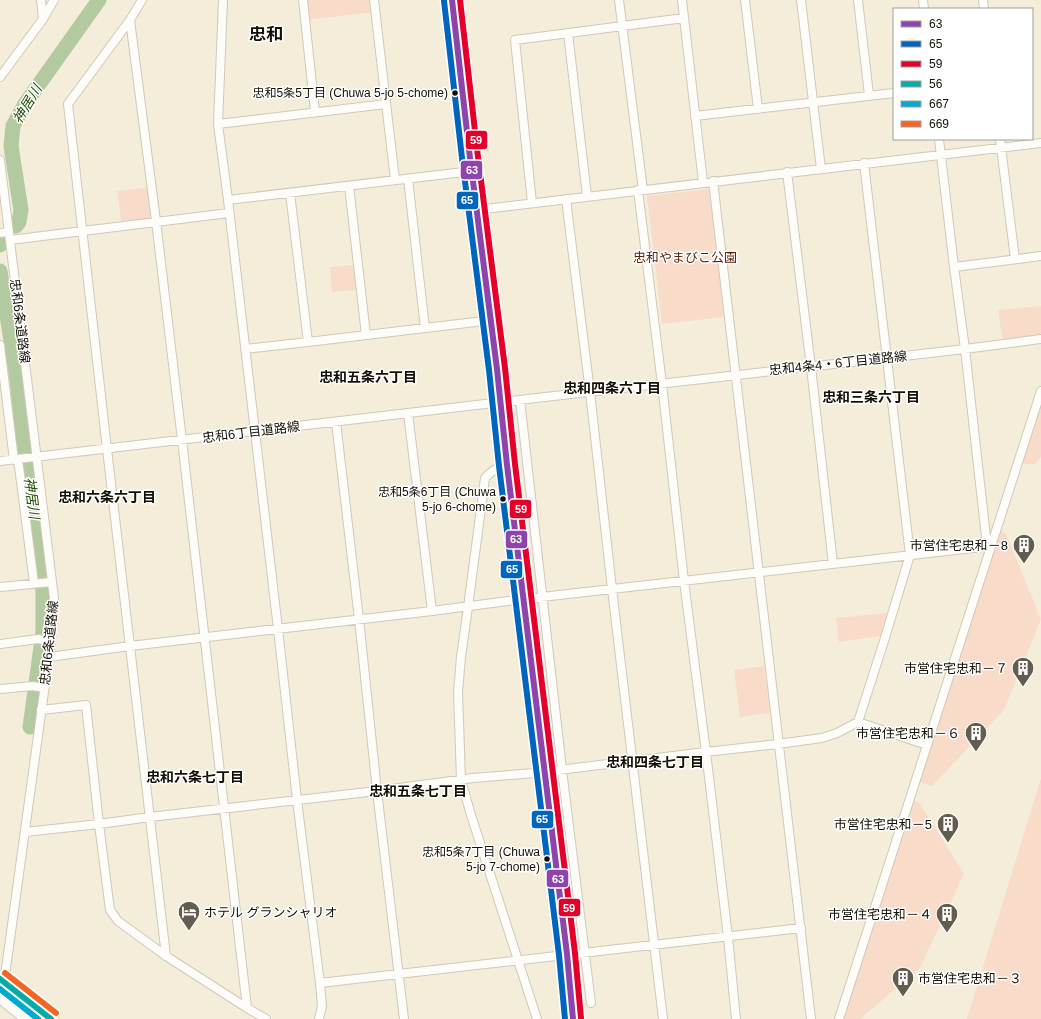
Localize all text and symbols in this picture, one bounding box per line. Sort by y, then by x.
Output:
legend [893,8,1033,140]
text: 63 [929,17,943,31]
district label: 忠和 [249,25,283,44]
text: 65 [929,37,943,51]
text: 59 [929,57,943,71]
text: 56 [929,77,943,91]
water label: 神居川 [9,80,46,126]
place label: 忠和5条5丁目 (Chuwa 5-jo 5-chome) [253,86,448,100]
marker: 忠和5条5丁目 (Chuwa 5-jo 5-chome) [450,88,460,98]
text: 667 [929,97,949,111]
text: 669 [929,117,949,131]
line badge: 59 [465,130,488,150]
text: 59 [470,134,482,146]
line badge: 63 [460,160,483,180]
text: 63 [466,164,478,176]
line badge: 65 [456,191,479,210]
text: 65 [461,194,473,206]
park label: 忠和やまびこ公園 [633,250,737,265]
street label: 忠和6条道路線 [7,278,33,364]
street label: 忠和4条4・6丁目道路線 [768,348,908,378]
district label: 忠和五条六丁目 [319,369,417,385]
district label: 忠和四条六丁目 [563,380,661,396]
district label: 忠和三条六丁目 [822,389,920,405]
street label: 忠和6丁目道路線 [201,419,301,445]
water label: 神居川 [22,476,43,522]
place label: 忠和5条6丁目 (Chuwa 5-jo 6-chome) [378,485,496,514]
district label: 忠和六条六丁目 [58,489,156,505]
marker: 忠和5条6丁目 (Chuwa 5-jo 6-chome) [498,494,508,504]
line badge: 59 [509,499,532,519]
text: 59 [515,503,527,515]
line badge: 63 [505,530,528,549]
building icon: 市営住宅忠和－8 [1011,532,1037,565]
text: 63 [510,533,522,545]
place label: 市営住宅忠和－8 [910,538,1008,553]
line badge: 65 [500,560,523,579]
text: 65 [506,563,518,575]
street label: 忠和6条道路線 [37,600,61,686]
building icon: 市営住宅忠和－７ [1010,655,1036,688]
place label: 市営住宅忠和－７ [904,661,1008,676]
building icon: 市営住宅忠和－６ [963,720,989,753]
place label: 市営住宅忠和－６ [856,726,960,741]
district label: 忠和四条七丁目 [606,754,704,770]
district label: 忠和六条七丁目 [146,769,244,785]
district label: 忠和五条七丁目 [369,783,467,799]
line badge: 65 [531,810,554,829]
building icon: 市営住宅忠和－5 [935,811,961,844]
text: 65 [536,813,548,825]
place label: 市営住宅忠和－5 [834,817,932,832]
place label: 忠和5条7丁目 (Chuwa 5-jo 7-chome) [422,845,540,874]
marker: 忠和5条7丁目 (Chuwa 5-jo 7-chome) [542,854,552,864]
line badge: 63 [546,869,569,888]
text: 63 [552,873,564,885]
line badge: 59 [558,898,581,917]
hotel icon: ホテル グランシャリオ [176,899,202,932]
building icon: 市営住宅忠和－４ [934,901,960,934]
text: 59 [563,902,575,914]
place label: ホテル グランシャリオ [204,905,338,920]
place label: 市営住宅忠和－４ [828,907,932,922]
building icon: 市営住宅忠和－３ [890,965,916,998]
place label: 市営住宅忠和－３ [918,971,1022,986]

